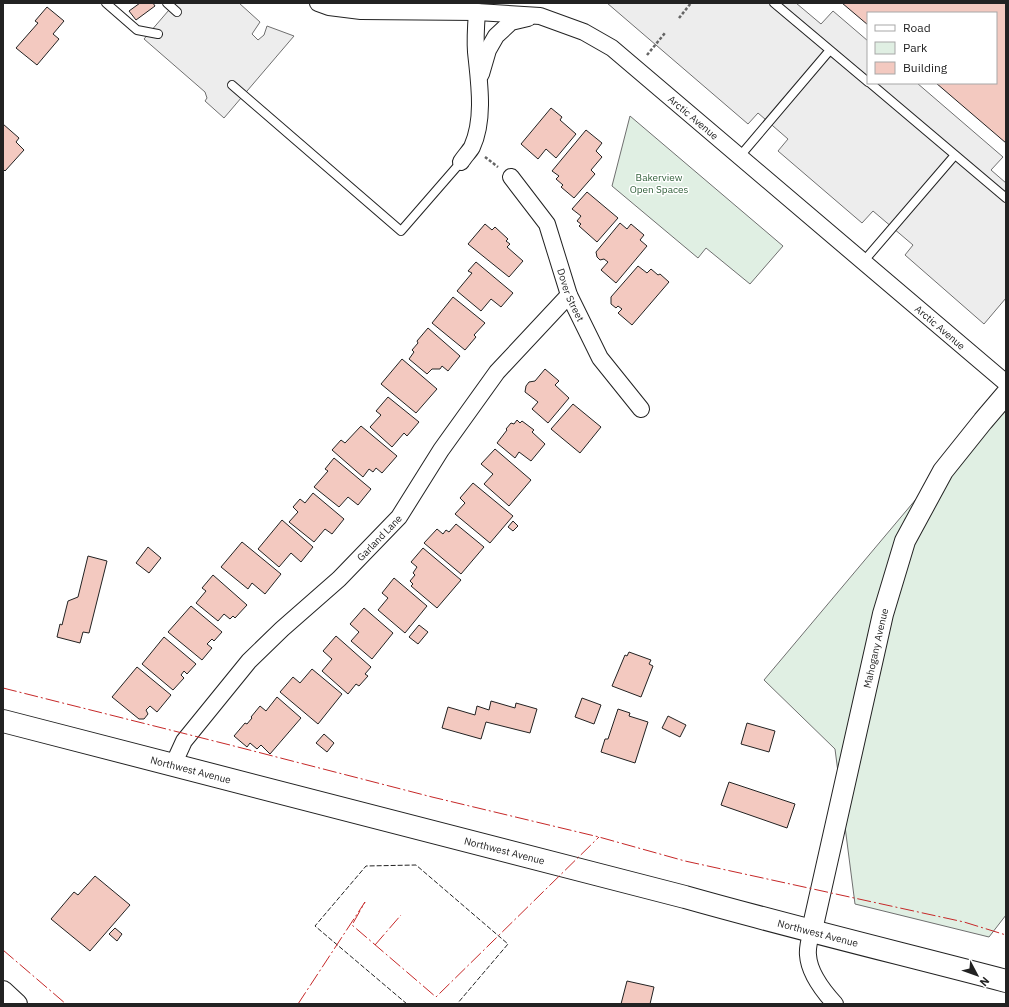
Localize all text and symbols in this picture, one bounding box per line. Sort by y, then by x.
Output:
legend [867,12,997,84]
text: Road [903,20,931,35]
text: Park [903,40,928,55]
text: Building [903,60,948,75]
street label: Arctic Avenue [665,93,721,143]
park label: Bakerview Open Spaces [630,171,688,196]
street label: Dover Street [554,267,587,324]
street label: Arctic Avenue [912,302,968,353]
street label: Garland Lane [354,512,405,564]
street label: Mahogany Avenue [861,606,892,689]
street label: Northwest Avenue [149,753,233,787]
street label: Northwest Avenue [463,834,547,868]
street label: Northwest Avenue [776,916,860,950]
north arrow [957,955,997,995]
text: N [977,974,992,989]

